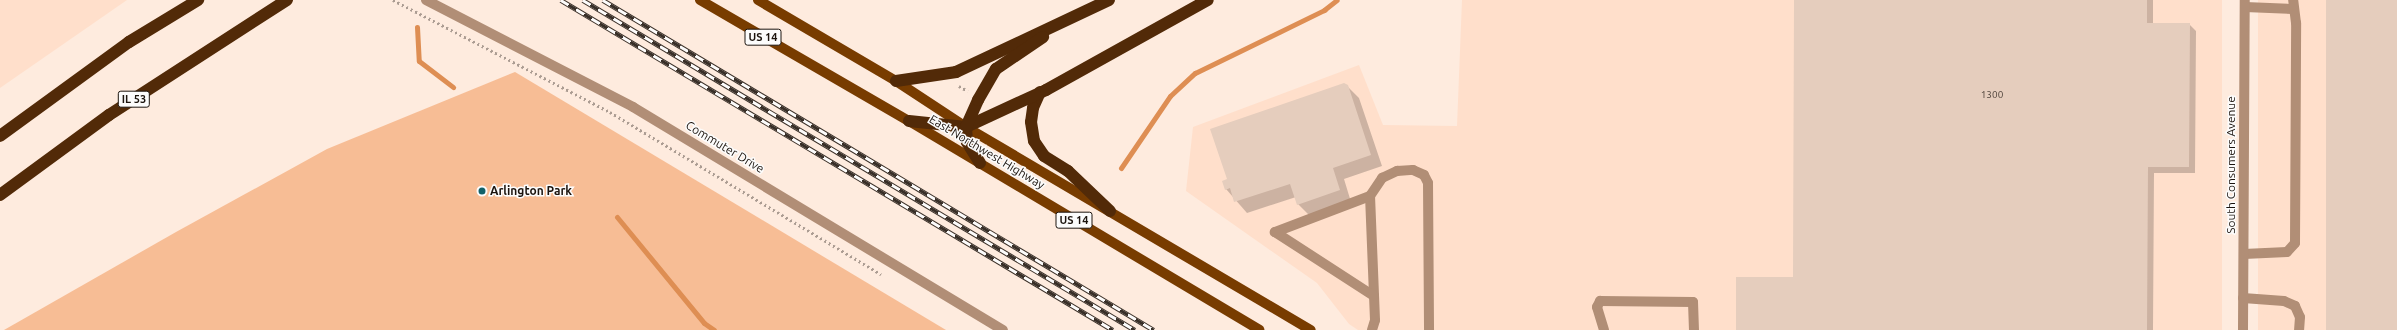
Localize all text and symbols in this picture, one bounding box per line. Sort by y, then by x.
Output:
road number: US 14 [744,28,782,46]
house number: 1300 [1981,89,2003,101]
road number: IL 53 [117,90,151,108]
street label: South Consumers Avenue [2224,96,2238,234]
street label: East Northwest Highway [927,112,1047,192]
street label: Commuter Drive [683,118,767,176]
place label: Arlington Park [490,184,572,198]
marker: Arlington Park [477,186,487,196]
road number: US 14 [1055,211,1093,229]

